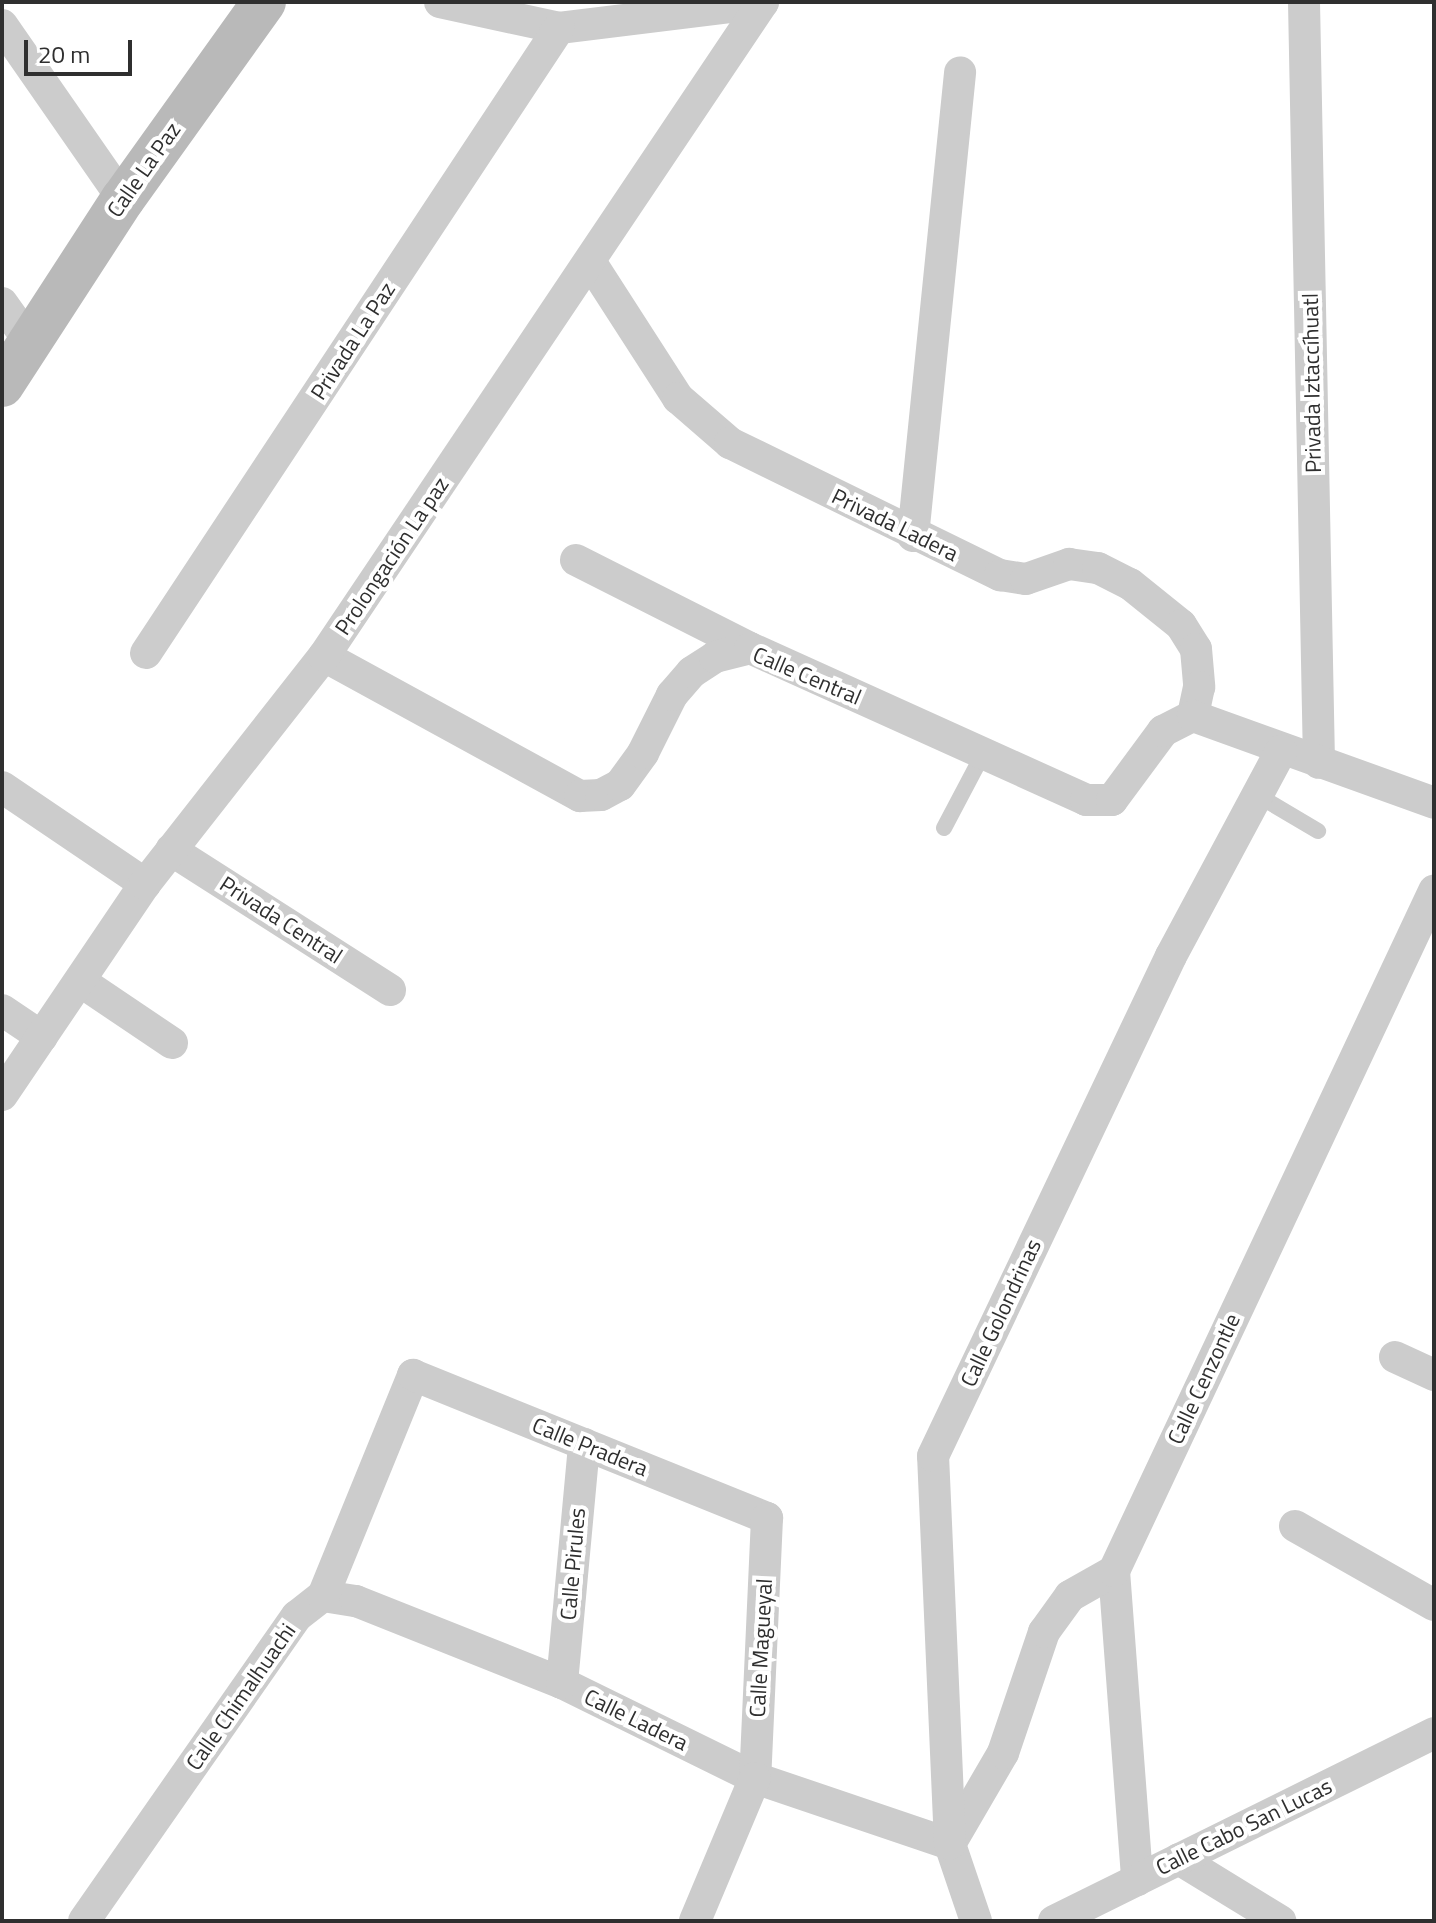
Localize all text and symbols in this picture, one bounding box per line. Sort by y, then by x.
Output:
scale bar [28,24,136,74]
text: 20 m [38,36,90,72]
street label: Calle La Paz [102,118,186,222]
street label: Privada La Paz [305,277,401,405]
street label: Privada Iztaccíhuatl [1297,293,1327,473]
street label: Prolongación La paz [329,472,455,640]
street label: Privada Ladera [827,483,963,567]
street label: Calle Central [749,641,865,711]
street label: Privada Central [215,871,347,969]
street label: Calle Golondrinas [955,1235,1047,1391]
street label: Calle Cenzontle [1162,1310,1246,1448]
street label: Calle Pradera [528,1412,652,1482]
street label: Calle Pirules [555,1507,591,1621]
street label: Calle Magueyal [744,1578,778,1718]
street label: Calle Chimalhuachi [181,1619,301,1775]
street label: Calle Ladera [580,1684,692,1756]
street label: Calle Cabo San Lucas [1152,1773,1336,1881]

